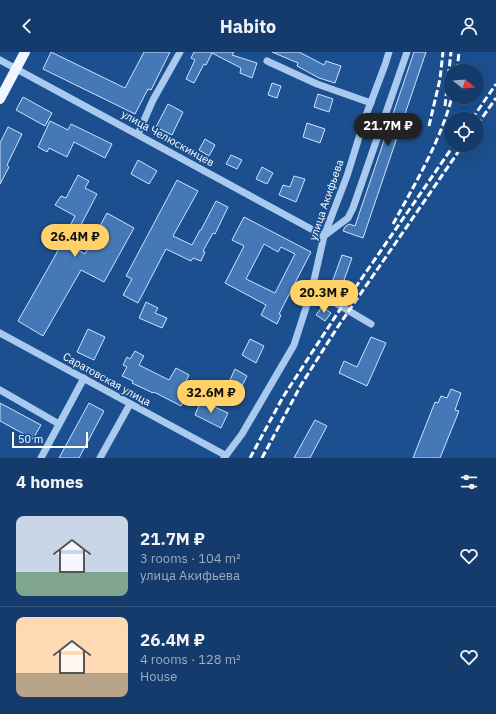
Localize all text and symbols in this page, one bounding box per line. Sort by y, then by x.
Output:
icon: back [16,15,38,37]
text: Habito [220,15,276,38]
icon: person [458,15,480,37]
north arrow [444,64,484,104]
map controls [444,64,484,152]
street label: улица Челюскинцев [119,107,217,169]
button: locate [444,112,484,152]
pin: 21.7M ₽ [351,113,425,147]
text: 21.7M ₽ [363,117,413,134]
street label: улица Акифьева [306,158,346,242]
pin: 26.4M ₽ [38,224,112,258]
text: 26.4M ₽ [50,228,100,245]
pin: 20.3M ₽ [287,280,361,314]
text: 20.3M ₽ [299,284,349,301]
street label: Саратовская улица [61,349,154,409]
pin: 32.6M ₽ [174,380,248,414]
text: 32.6M ₽ [186,384,236,401]
scale bar [12,430,88,449]
text: 50 m [18,432,43,446]
text: 4 homes [16,471,83,493]
icon: filters [458,471,480,493]
text: 21.7M ₽ [140,528,205,550]
icon: home [48,532,96,580]
icon: heart [458,545,480,567]
text: 3 rooms · 104 m² [140,550,241,567]
text: улица Акифьева [140,567,240,584]
text: 26.4M ₽ [140,629,205,651]
icon: home [48,633,96,681]
icon: heart [458,646,480,668]
text: 4 rooms · 128 m² [140,651,241,668]
text: House [140,668,177,685]

